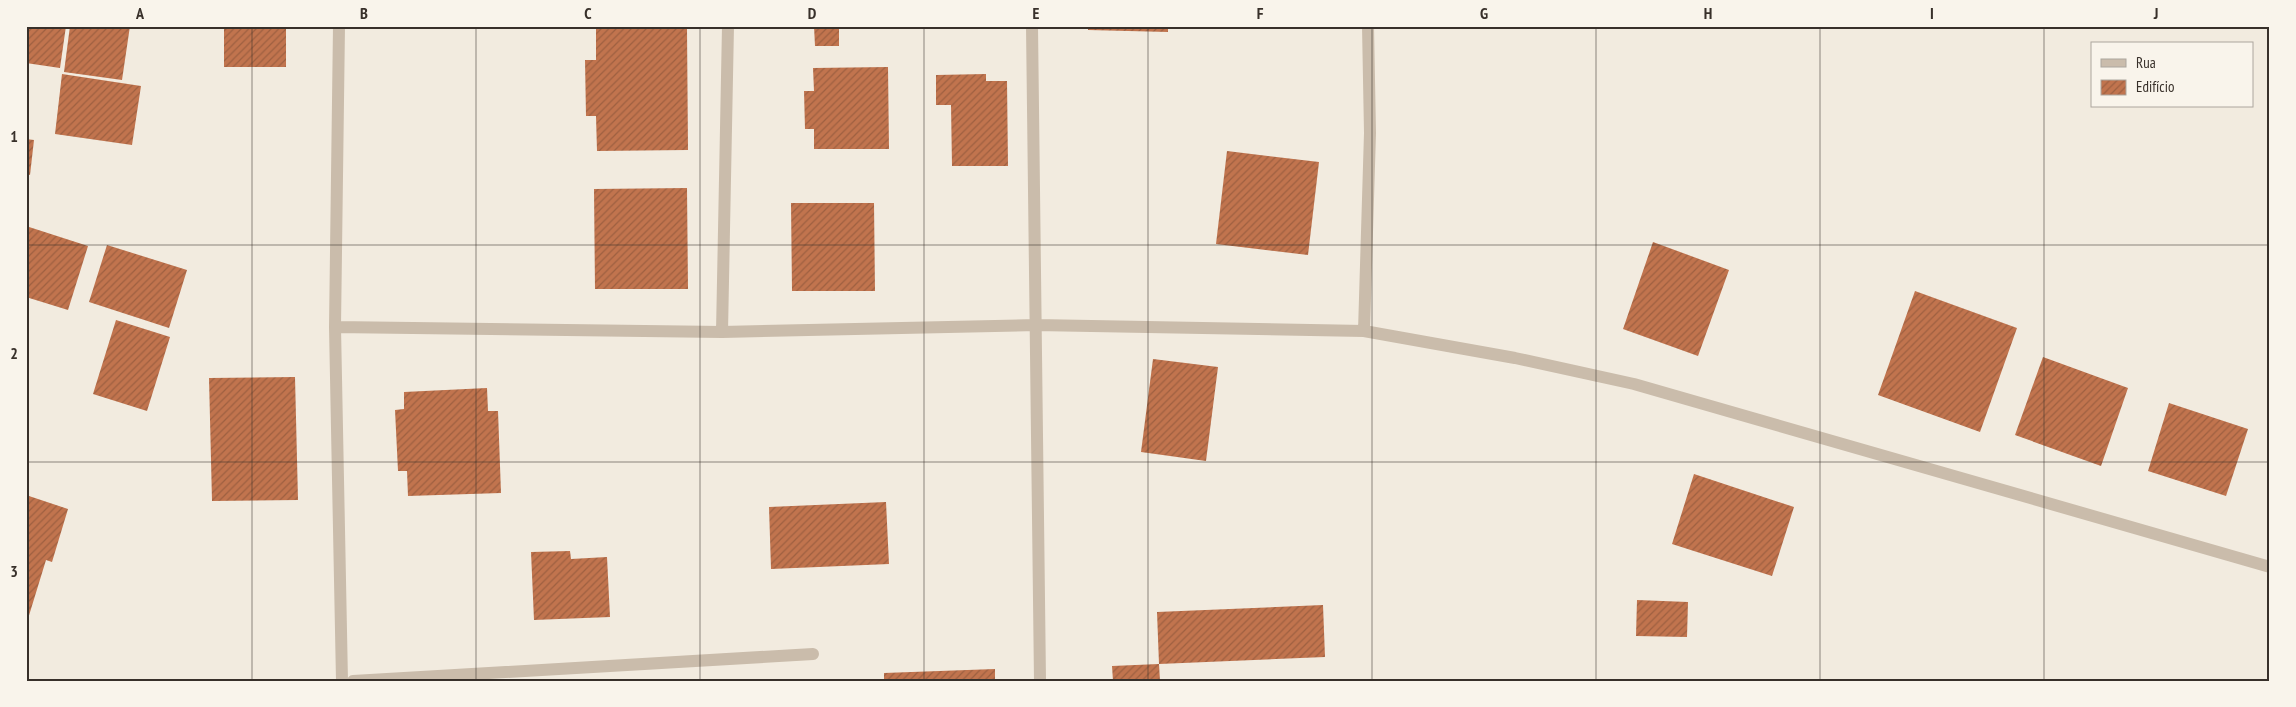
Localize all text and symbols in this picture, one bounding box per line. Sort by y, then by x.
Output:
text: A [135,3,145,23]
text: B [360,3,368,23]
text: C [584,3,592,23]
text: D [808,3,817,23]
text: E [1033,3,1040,23]
text: F [1257,3,1264,23]
text: G [1480,3,1488,23]
text: H [1704,3,1712,23]
text: I [1930,3,1934,23]
text: J [2153,3,2158,23]
legend [2091,42,2254,108]
text: Rua [2136,53,2156,72]
text: Edifício [2136,77,2174,96]
text: 1 [10,126,18,146]
text: 2 [10,343,18,363]
text: 3 [10,561,18,581]

